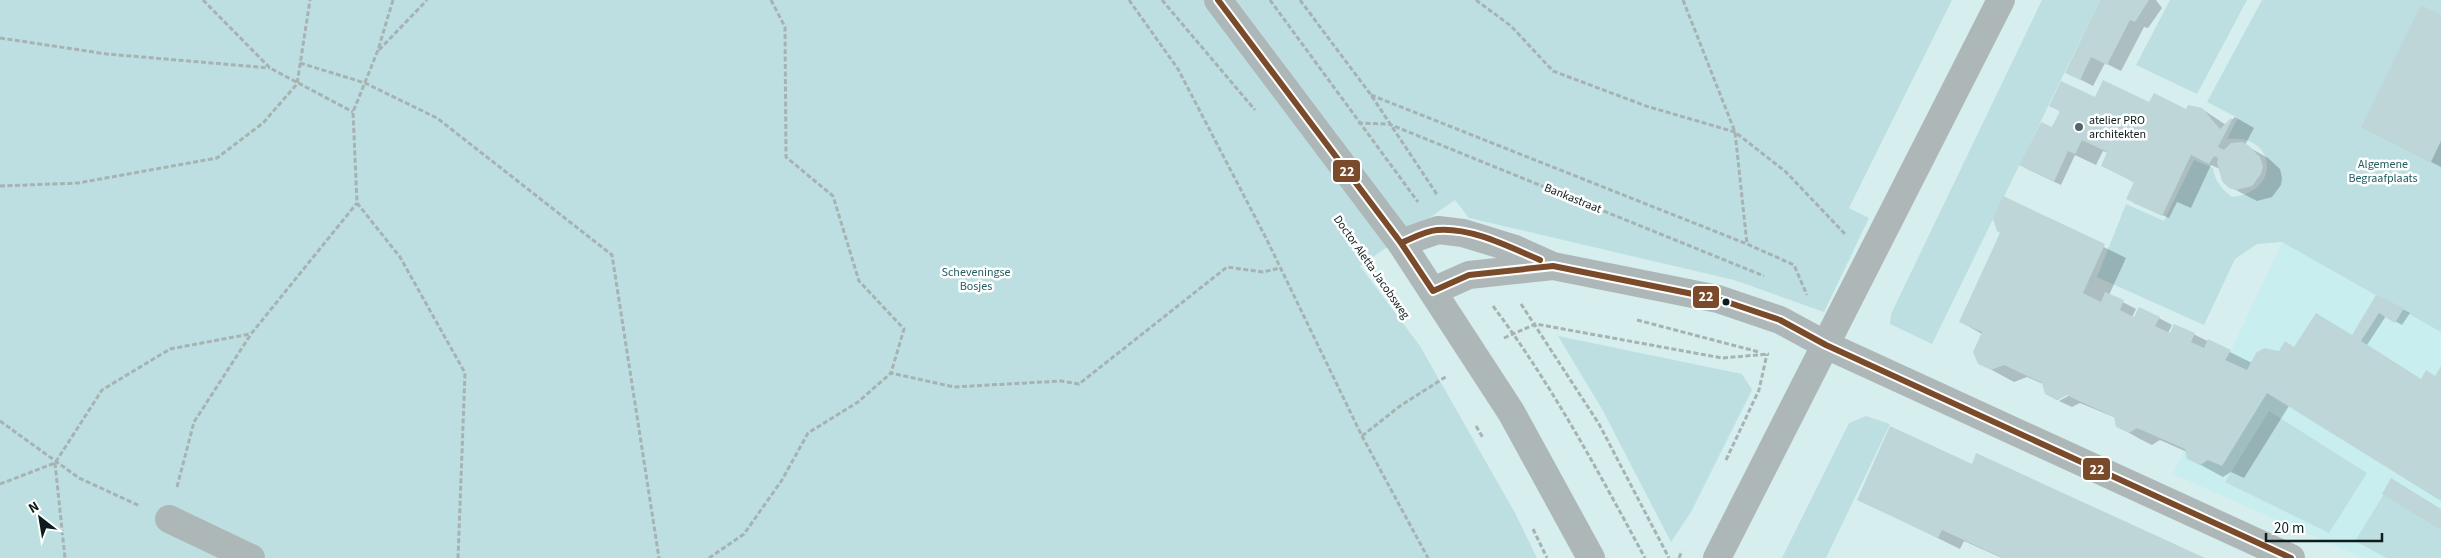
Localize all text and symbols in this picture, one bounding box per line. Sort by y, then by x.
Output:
place label: atelier PRO architekten [2089,112,2146,143]
marker: atelier PRO architekten [2073,121,2085,133]
park label: Algemene Begraafplaats [2348,156,2418,187]
line badge: 22 [1332,159,1361,183]
text: 22 [1340,162,1354,182]
street label: Bankastraat [1542,179,1604,218]
street label: Doctor Aletta Jacobsweg [1329,212,1414,323]
park label: Scheveningse Bosjes [941,264,1011,295]
line badge: 22 [1692,285,1720,309]
text: 22 [1699,287,1713,307]
unlabelled marker [1721,297,1731,307]
line badge: 22 [2082,457,2111,481]
text: 22 [2090,460,2104,480]
north arrow [15,493,65,543]
text: N [25,497,43,519]
scale bar [2266,510,2382,542]
text: 20 m [2274,518,2304,539]

